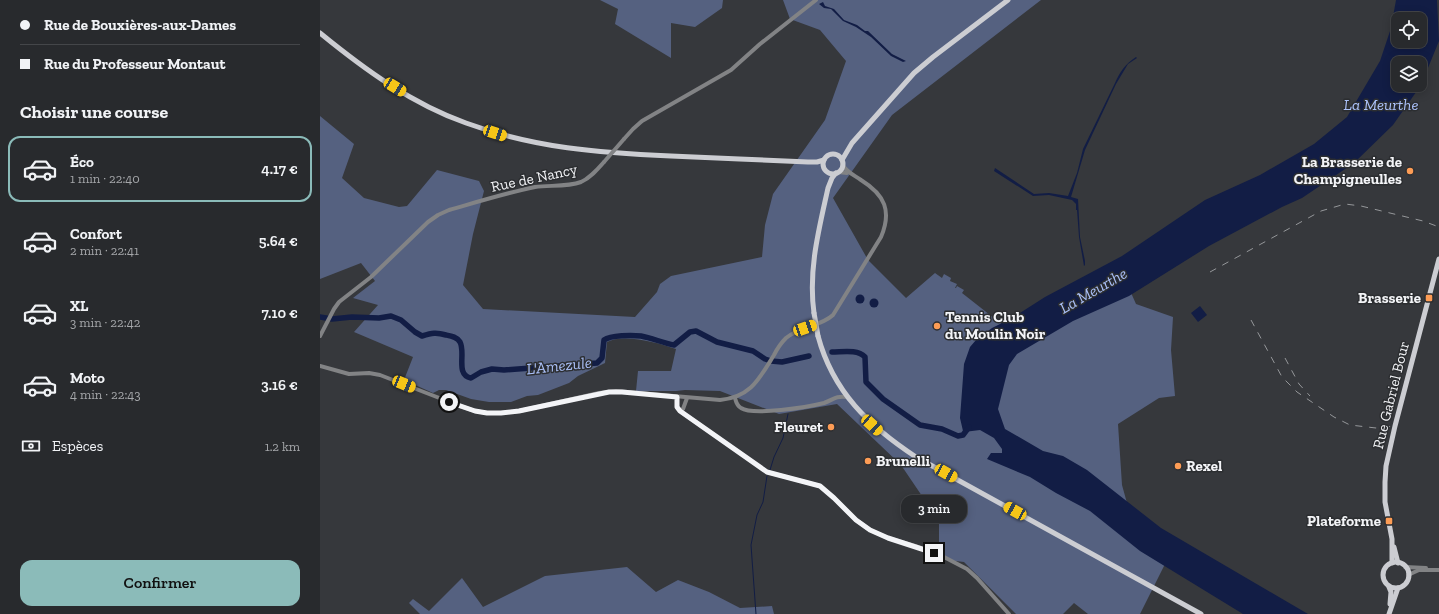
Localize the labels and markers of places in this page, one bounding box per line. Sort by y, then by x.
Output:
place label: La Brasserie de Champigneulles [1294,153,1402,188]
marker: La Brasserie de Champigneulles [1405,166,1415,176]
place label: Brasserie [1358,289,1421,307]
marker: Brasserie [1424,293,1434,303]
place label: Tennis Club du Moulin Noir [945,308,1046,343]
marker: Tennis Club du Moulin Noir [932,321,942,331]
place label: Fleuret [774,418,824,436]
marker: Fleuret [826,422,836,432]
place label: Brunelli [876,452,930,470]
marker: Brunelli [863,456,873,466]
place label: Rexel [1186,457,1222,475]
marker: Rexel [1173,461,1183,471]
place label: Plateforme [1307,512,1381,530]
marker: Plateforme [1384,516,1394,526]

